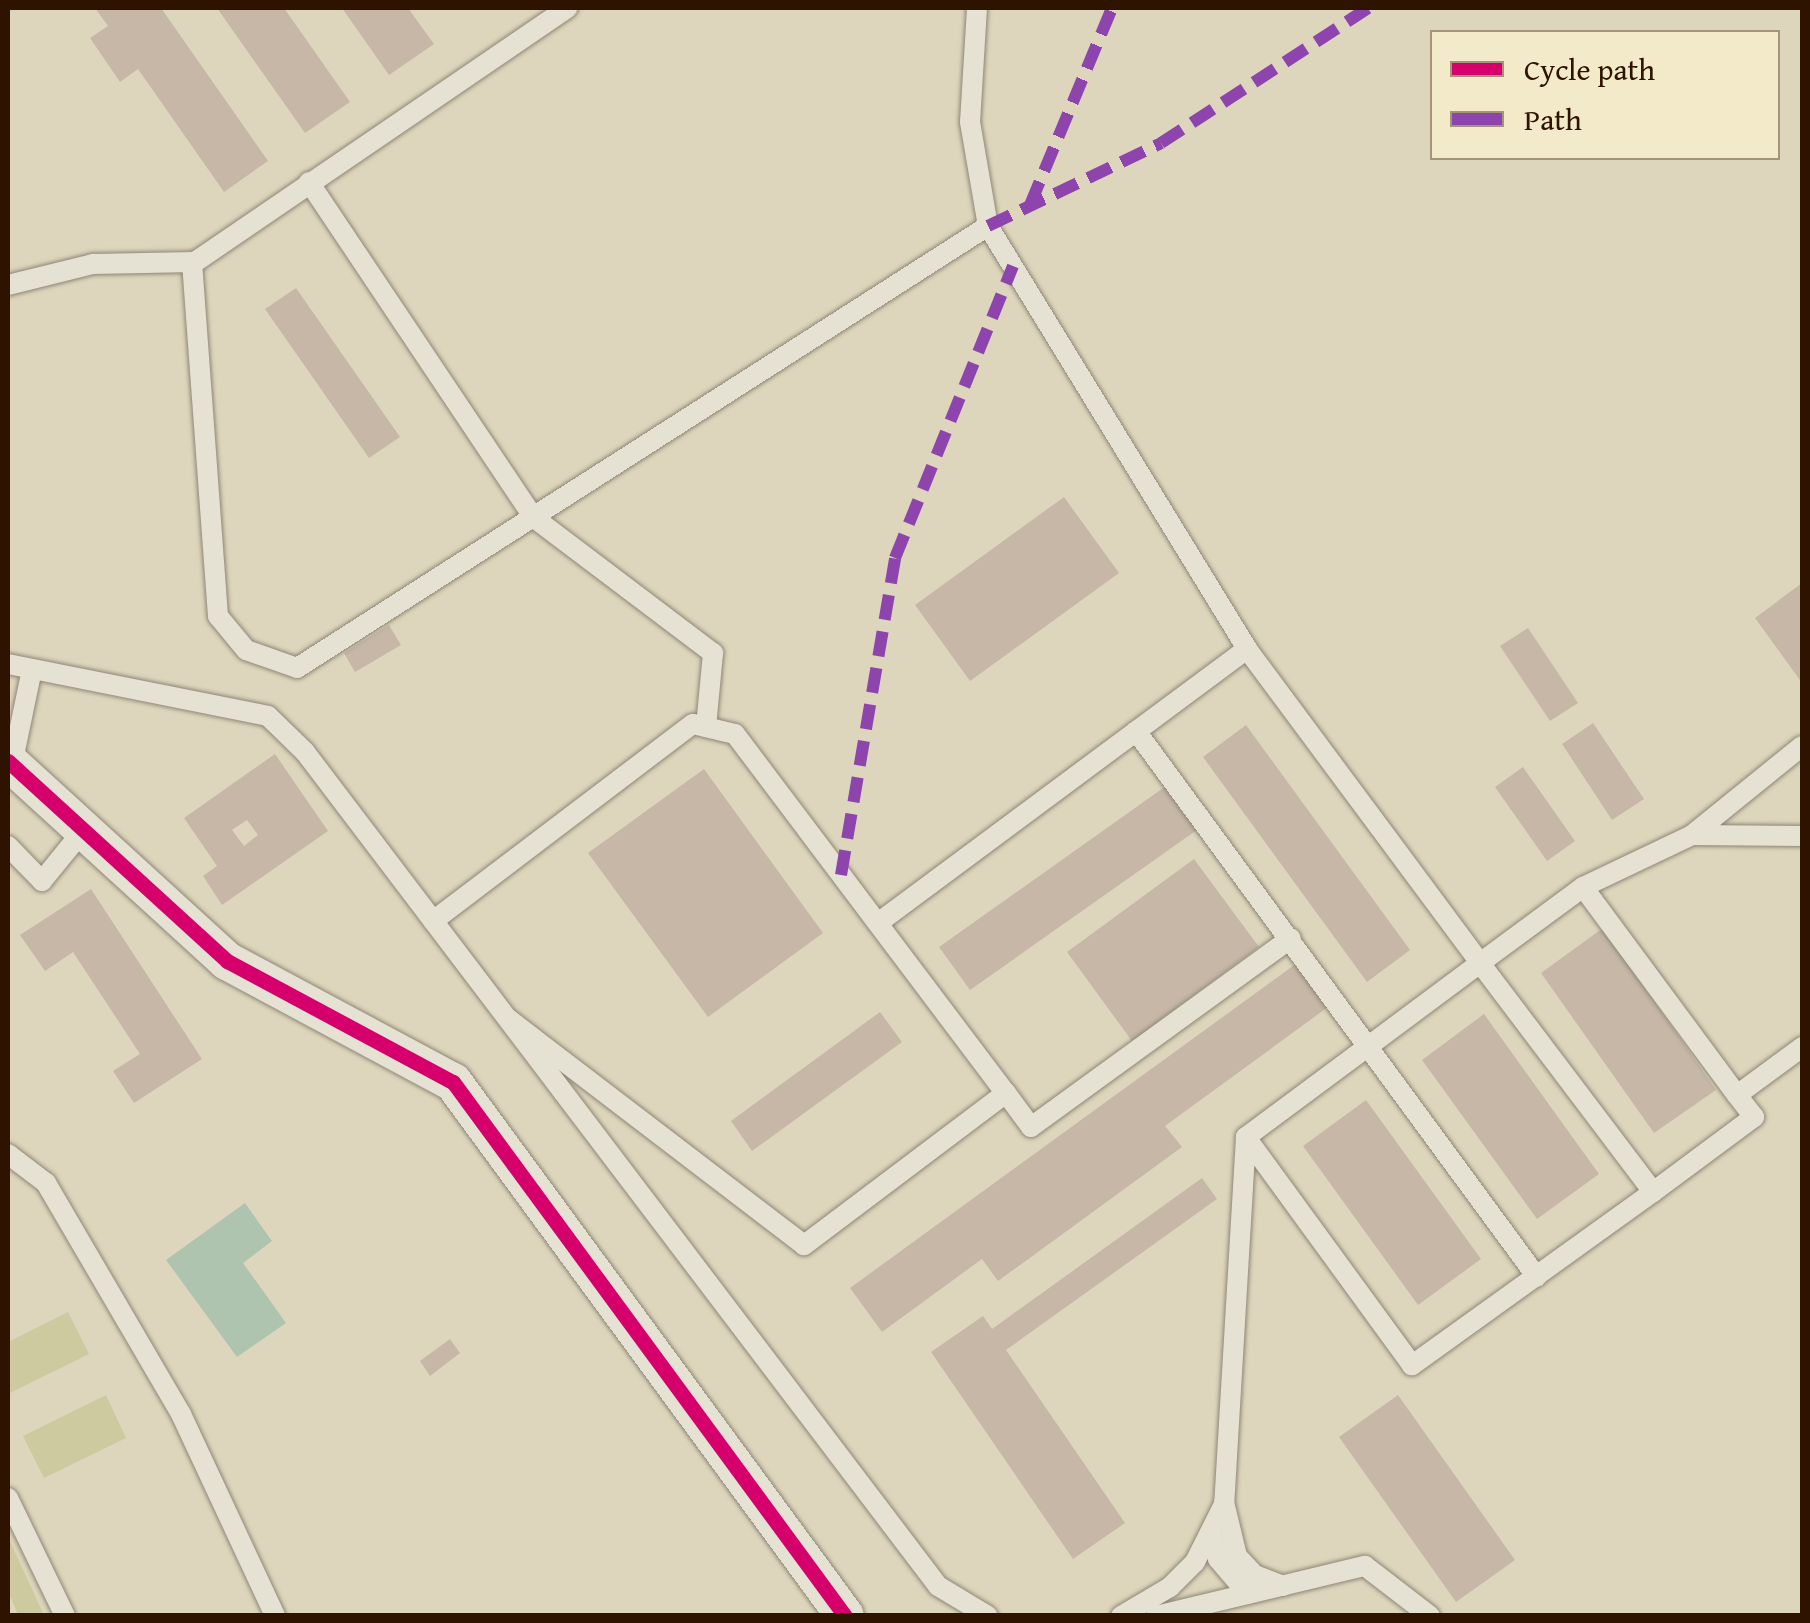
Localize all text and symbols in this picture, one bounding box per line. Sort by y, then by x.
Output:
legend [1430,30,1780,160]
text: Cycle path [1524,47,1655,91]
text: Path [1524,97,1582,141]

